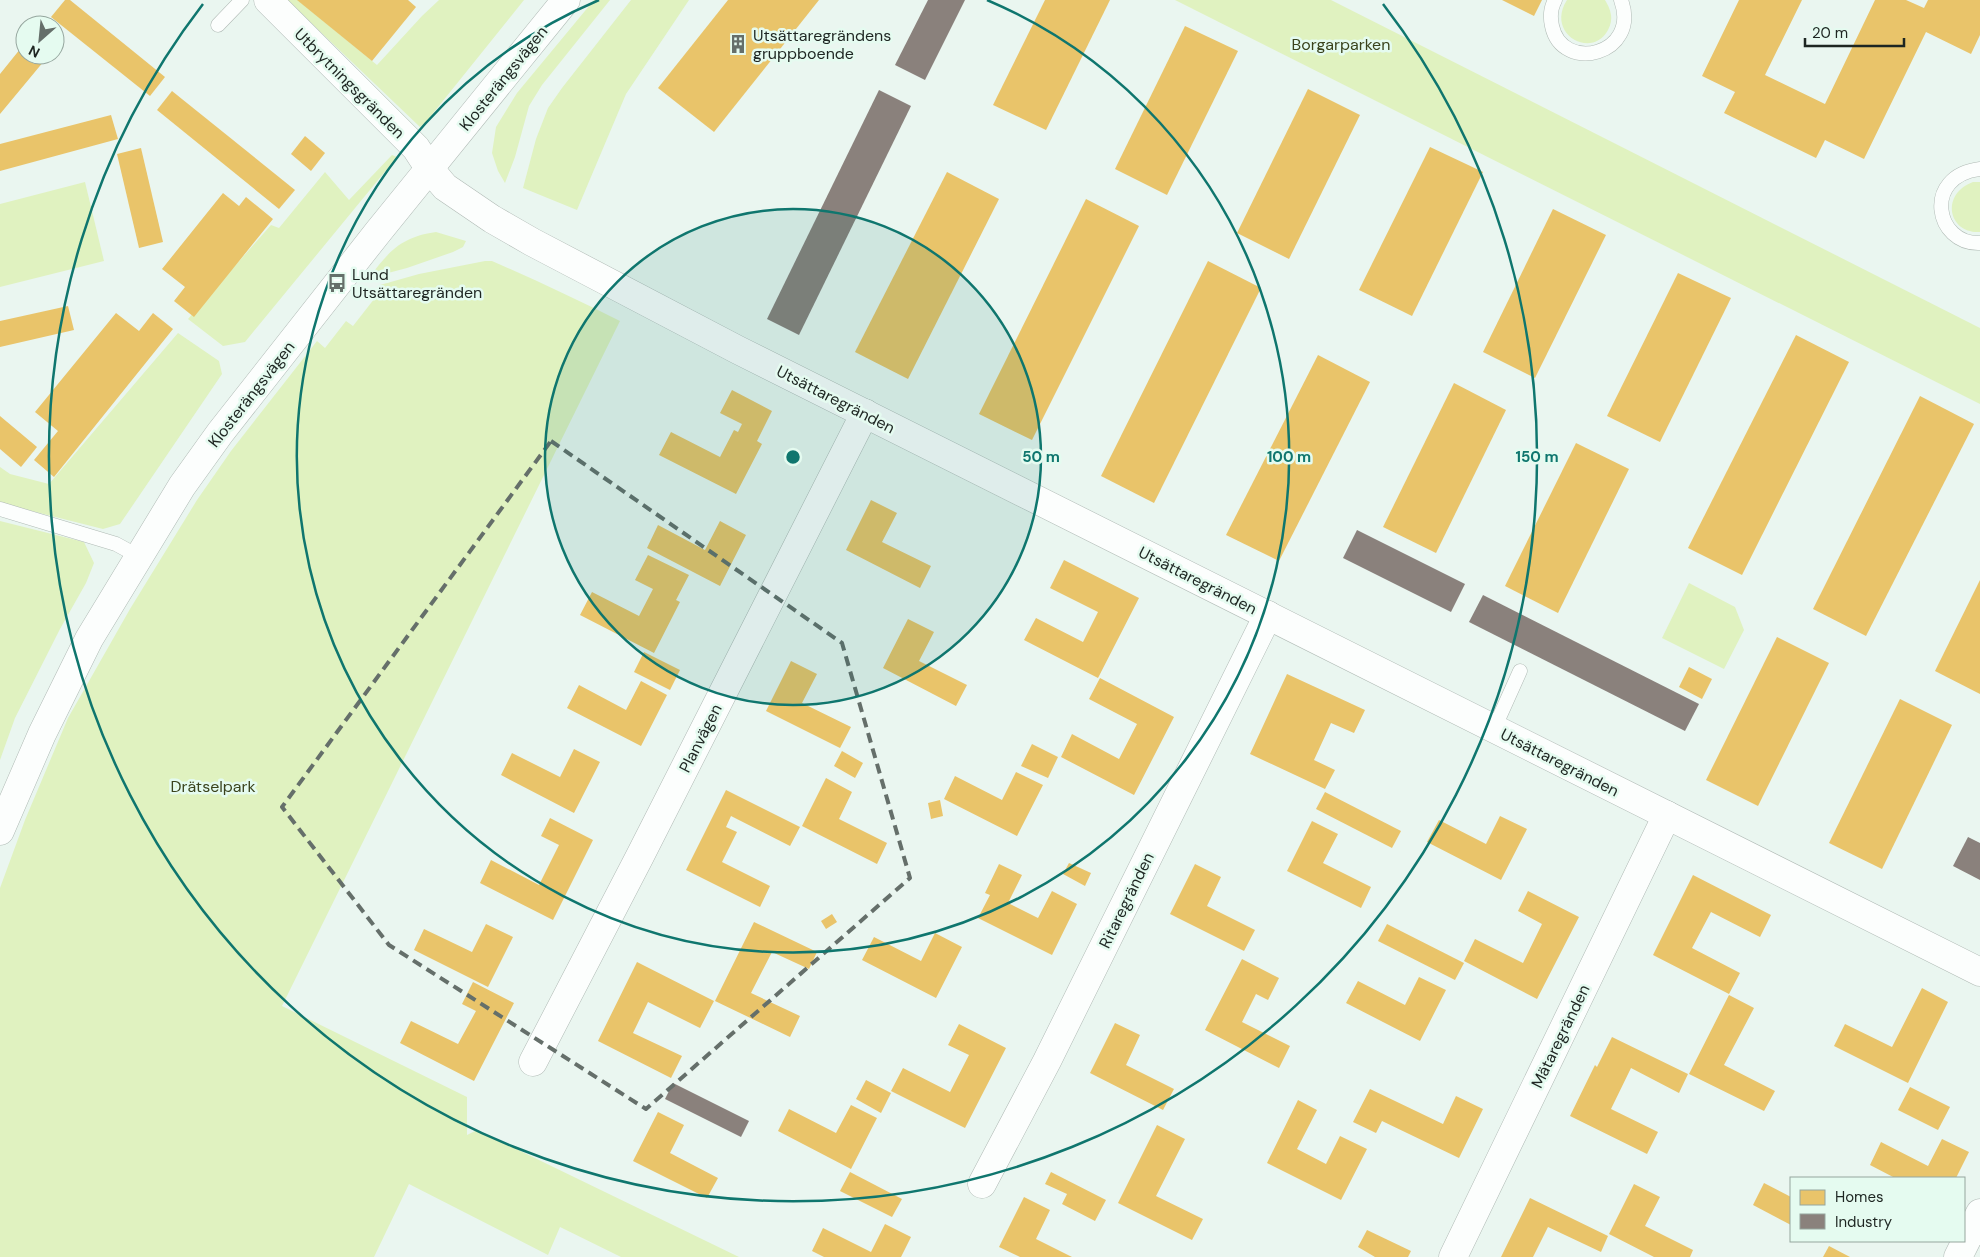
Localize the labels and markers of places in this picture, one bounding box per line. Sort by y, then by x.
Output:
place label: Utsättaregrändens gruppboende [753,25,891,64]
building icon: Utsättaregrändens gruppboende [727,33,749,55]
place label: Lund Utsättaregränden [352,264,482,303]
bus stop icon: Lund Utsättaregränden [326,272,348,294]
centre of rings [784,448,802,466]

